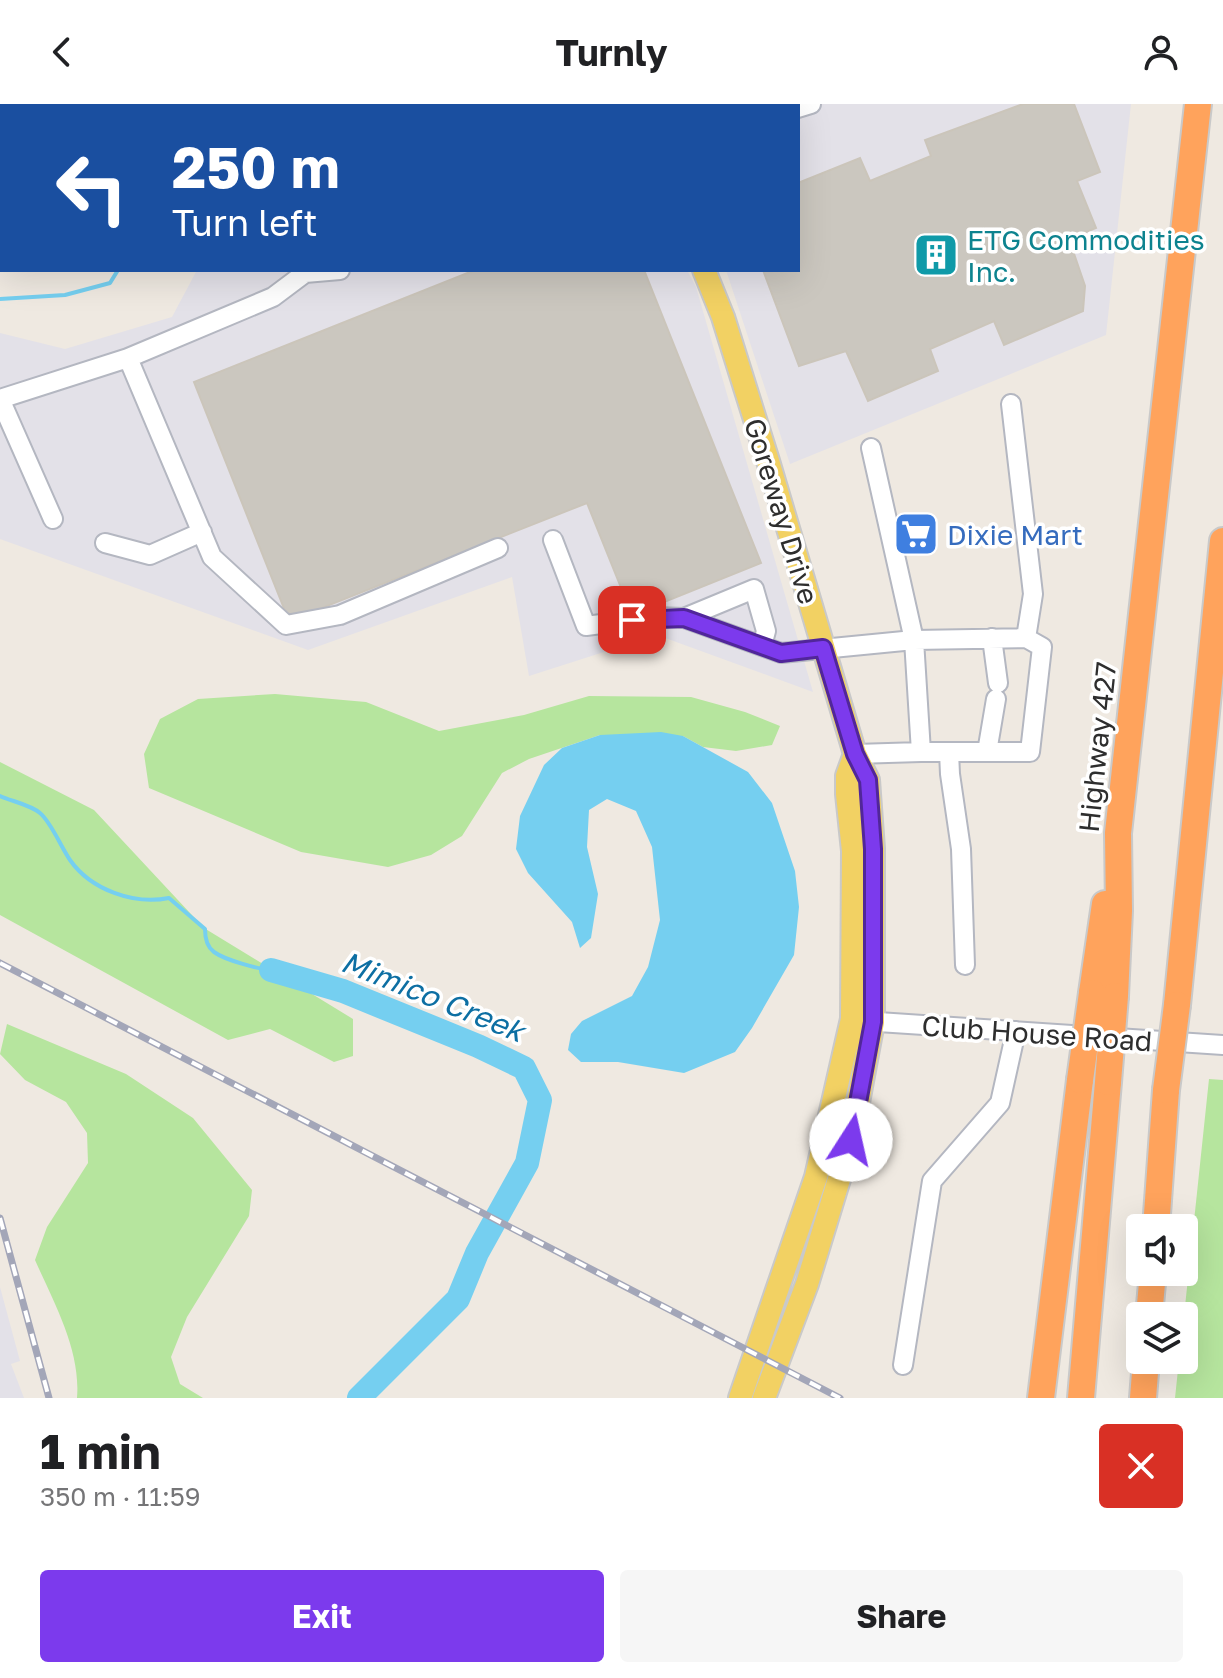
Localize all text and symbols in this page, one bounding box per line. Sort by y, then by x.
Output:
icon: back [40,30,84,74]
icon: person [1139,30,1183,74]
text: Turnly [555,31,668,74]
text: 250 m [172,133,340,200]
icon: left [40,136,144,240]
text: Turn left [172,201,318,244]
place label: ETG Commodities Inc. [967,223,1205,288]
building icon: ETG Commodities Inc. [912,231,960,279]
street label: Goreway Drive [738,414,826,608]
supermarket icon: Dixie Mart [892,510,940,558]
place label: Dixie Mart [947,518,1083,551]
pin [598,586,666,654]
icon: arrive [610,598,654,642]
street label: Highway 427 [1072,660,1122,834]
water label: Mimico Creek [336,943,532,1050]
street label: Club House Road [921,1008,1153,1058]
position arrow [809,1098,893,1182]
map controls [1126,1214,1198,1374]
button: sound [1126,1214,1198,1286]
button: layers [1126,1302,1198,1374]
text: 1 min [40,1422,161,1480]
button: close [1099,1424,1183,1508]
text: 350 m · 11:59 [40,1481,201,1512]
button: Exit [40,1570,604,1662]
button: Share [620,1570,1183,1662]

